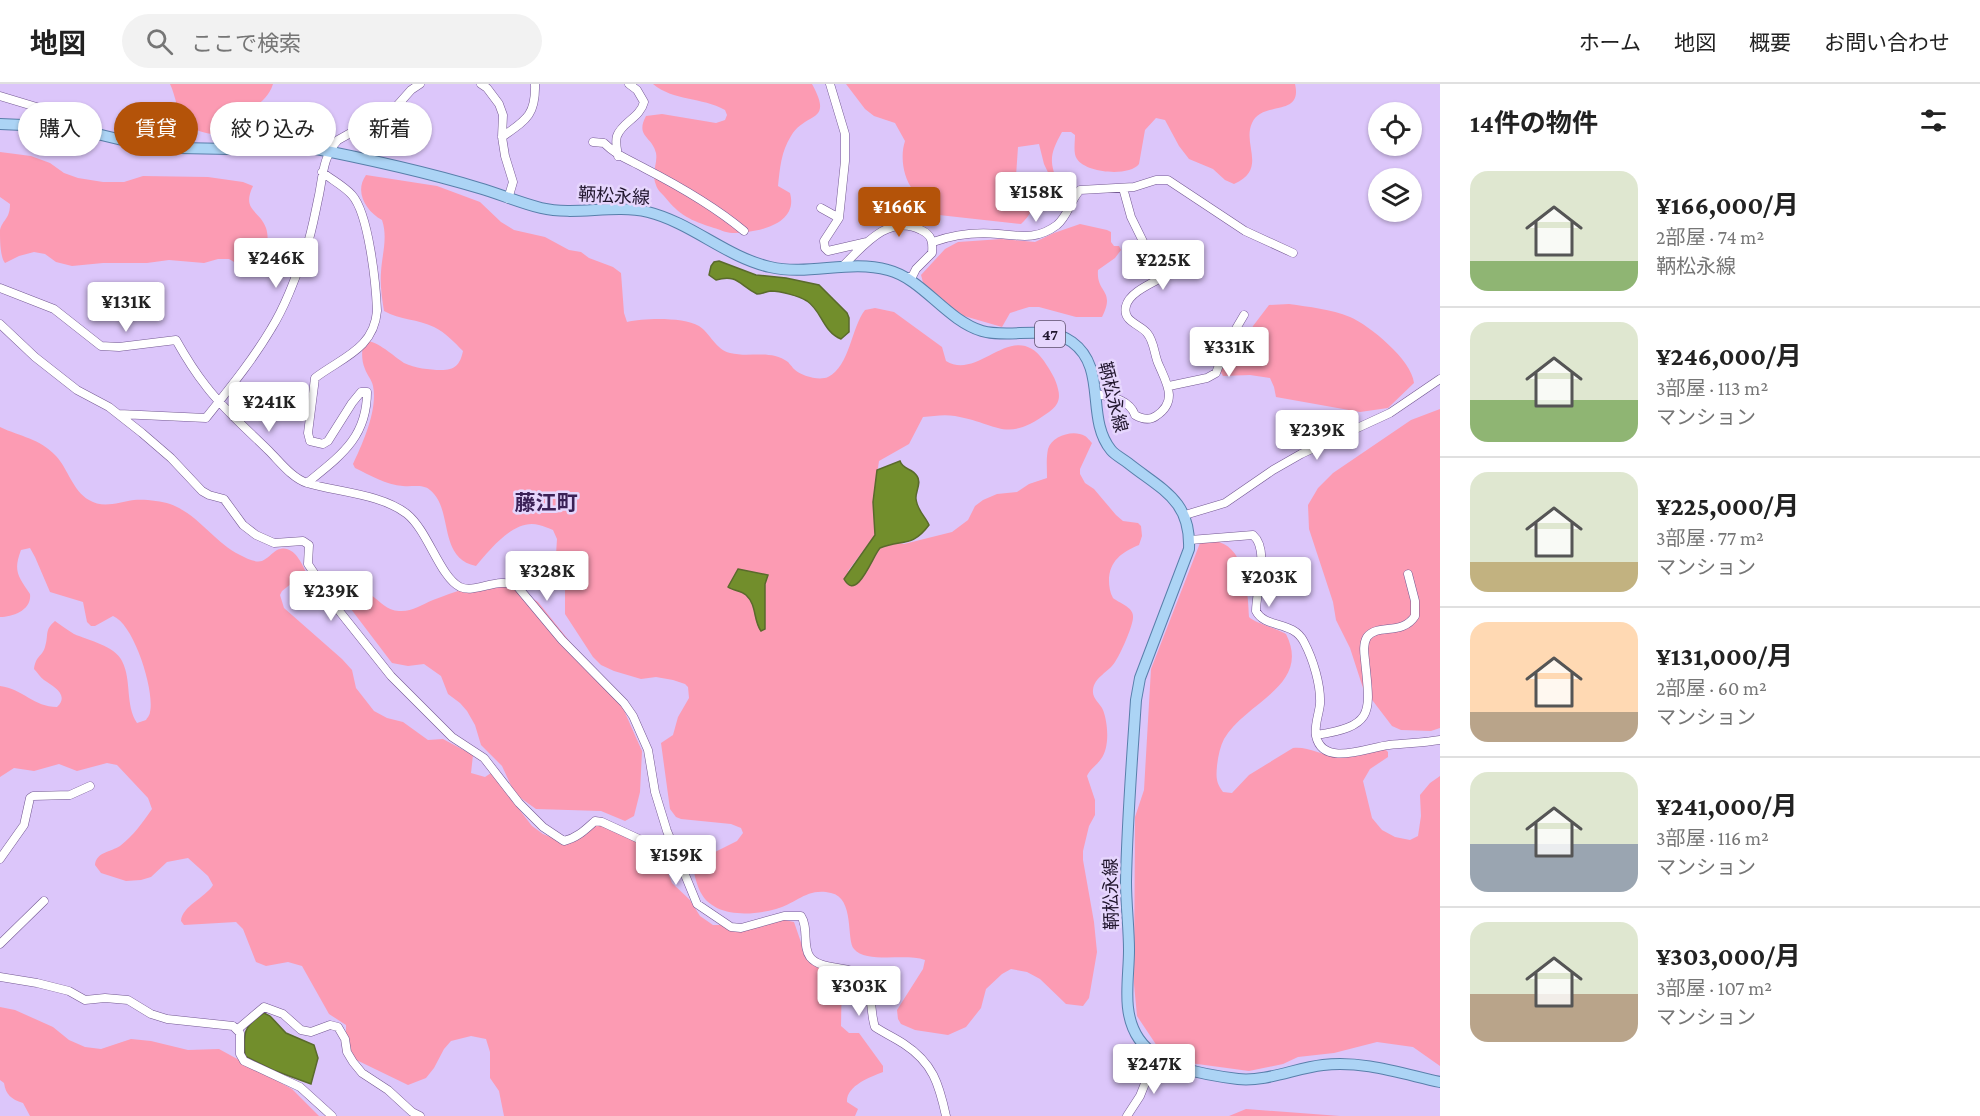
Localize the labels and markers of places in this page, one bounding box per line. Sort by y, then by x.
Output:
pin: ¥158K [994,172,1078,223]
pin: ¥166K [857,187,941,238]
pin: ¥246K [234,238,318,289]
pin: ¥225K [1121,240,1205,291]
pin: ¥131K [84,282,168,333]
pin: ¥331K [1187,327,1271,378]
pin: ¥241K [227,382,311,433]
pin: ¥239K [1275,410,1359,461]
pin: ¥328K [505,551,589,602]
pin: ¥203K [1227,557,1311,608]
pin: ¥239K [289,571,373,622]
pin: ¥159K [634,835,718,886]
pin: ¥303K [817,966,901,1017]
pin: ¥247K [1112,1044,1196,1095]

